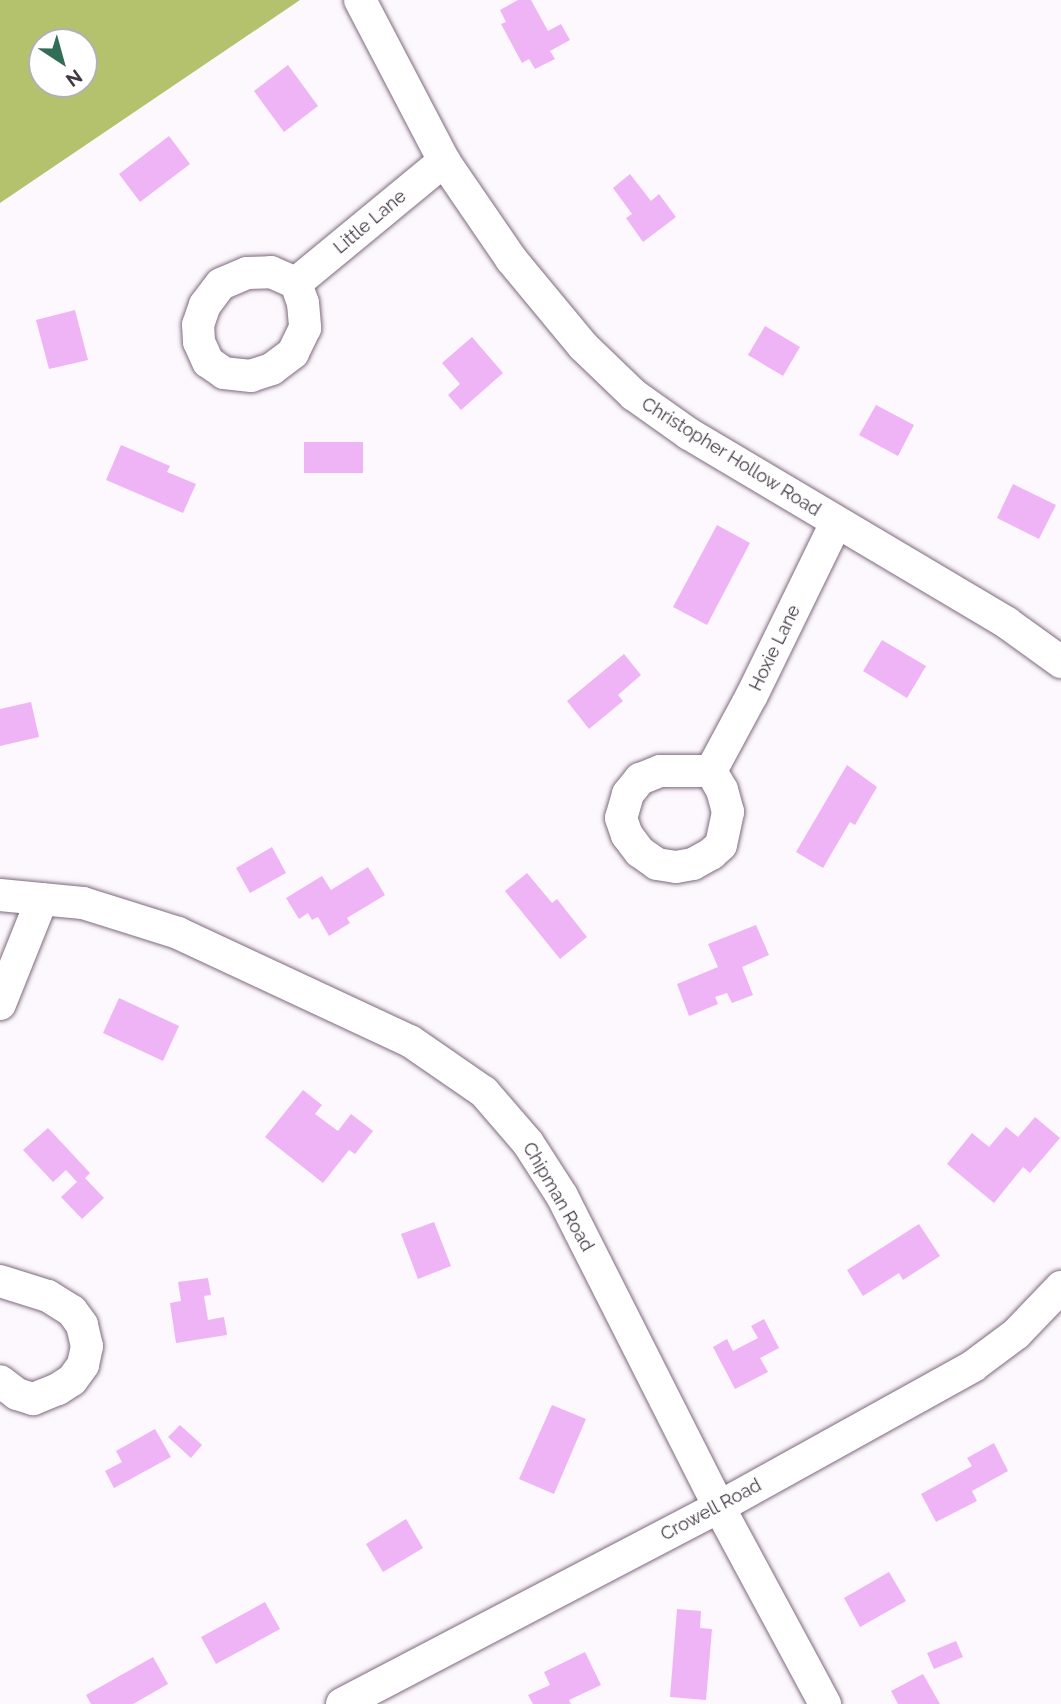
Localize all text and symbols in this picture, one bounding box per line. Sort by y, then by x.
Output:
north arrow [28,28,98,98]
text: N [62,65,86,92]
street label: Little Lane [329,185,411,259]
street label: Christopher Hollow Road [637,393,825,521]
street label: Hoxie Lane [745,601,805,695]
street label: Chipman Road [518,1139,598,1255]
street label: Crowell Road [657,1474,765,1546]

